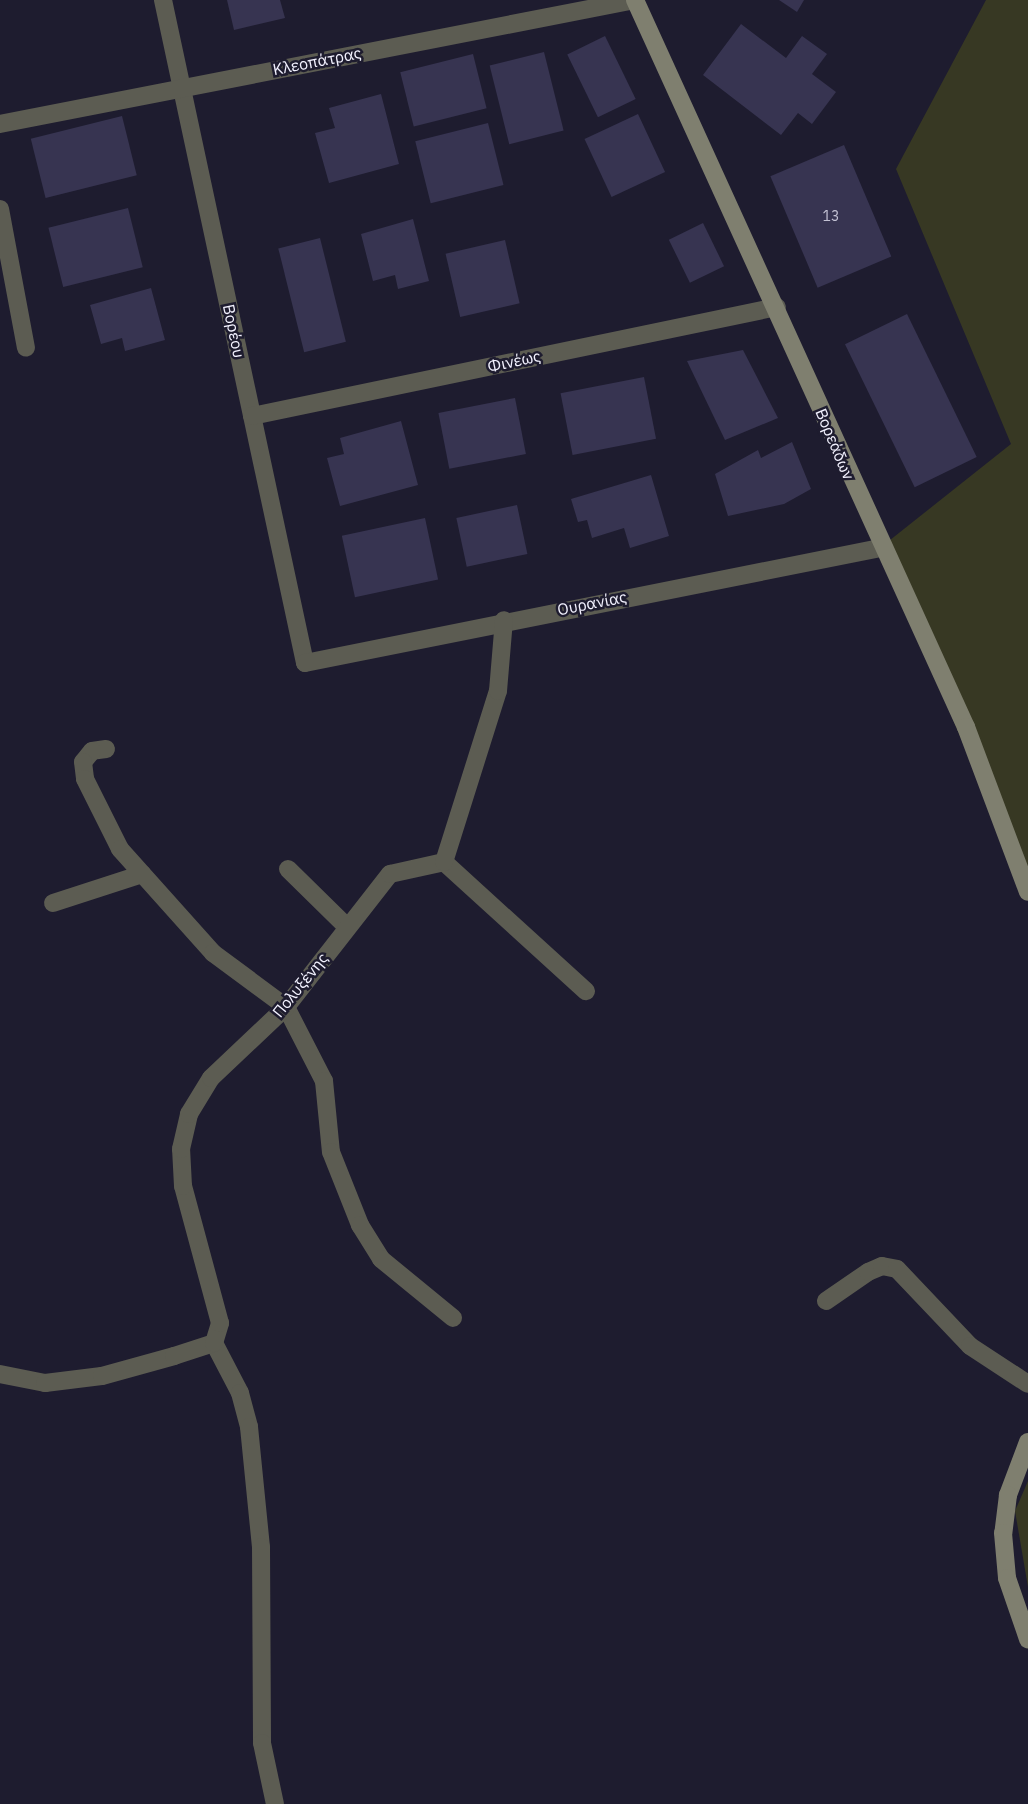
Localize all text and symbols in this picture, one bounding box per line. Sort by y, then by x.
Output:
street label: Κλεοπάτρας [271,43,363,79]
house number: 13 [823,208,839,224]
street label: Βορέου [219,302,249,360]
street label: Φινέως [486,346,542,376]
street label: Βορεάδων [811,405,859,483]
street label: Ουρανίας [556,587,628,619]
street label: Πολυξένης [268,949,332,1021]

